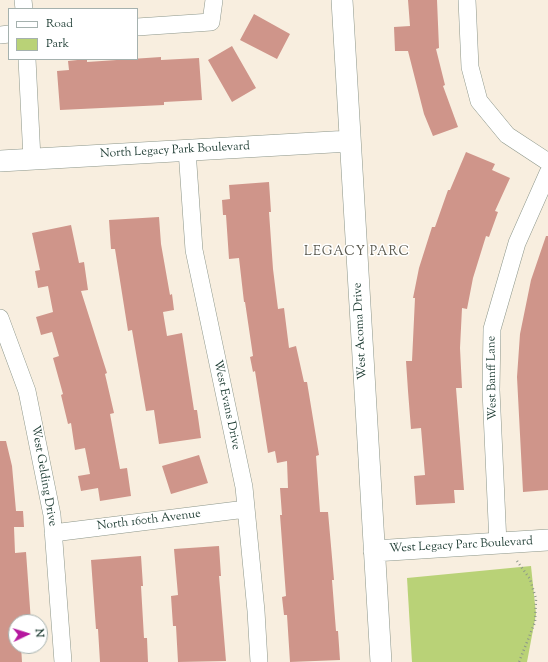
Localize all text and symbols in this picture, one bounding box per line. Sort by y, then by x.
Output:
legend [8,8,138,60]
text: Road [46,15,73,33]
text: Park [46,35,69,53]
street label: North Legacy Park Boulevard [100,140,250,162]
district label: LEGACY PARC [304,245,410,261]
street label: West Acoma Drive [351,282,371,380]
street label: West Banff Lane [485,336,501,420]
street label: West Evans Drive [209,359,243,451]
street label: West Gelding Drive [27,424,59,528]
street label: North 160th Avenue [96,507,202,535]
street label: West Legacy Parc Boulevard [389,535,533,557]
north arrow [8,614,48,654]
text: N [31,628,47,638]

